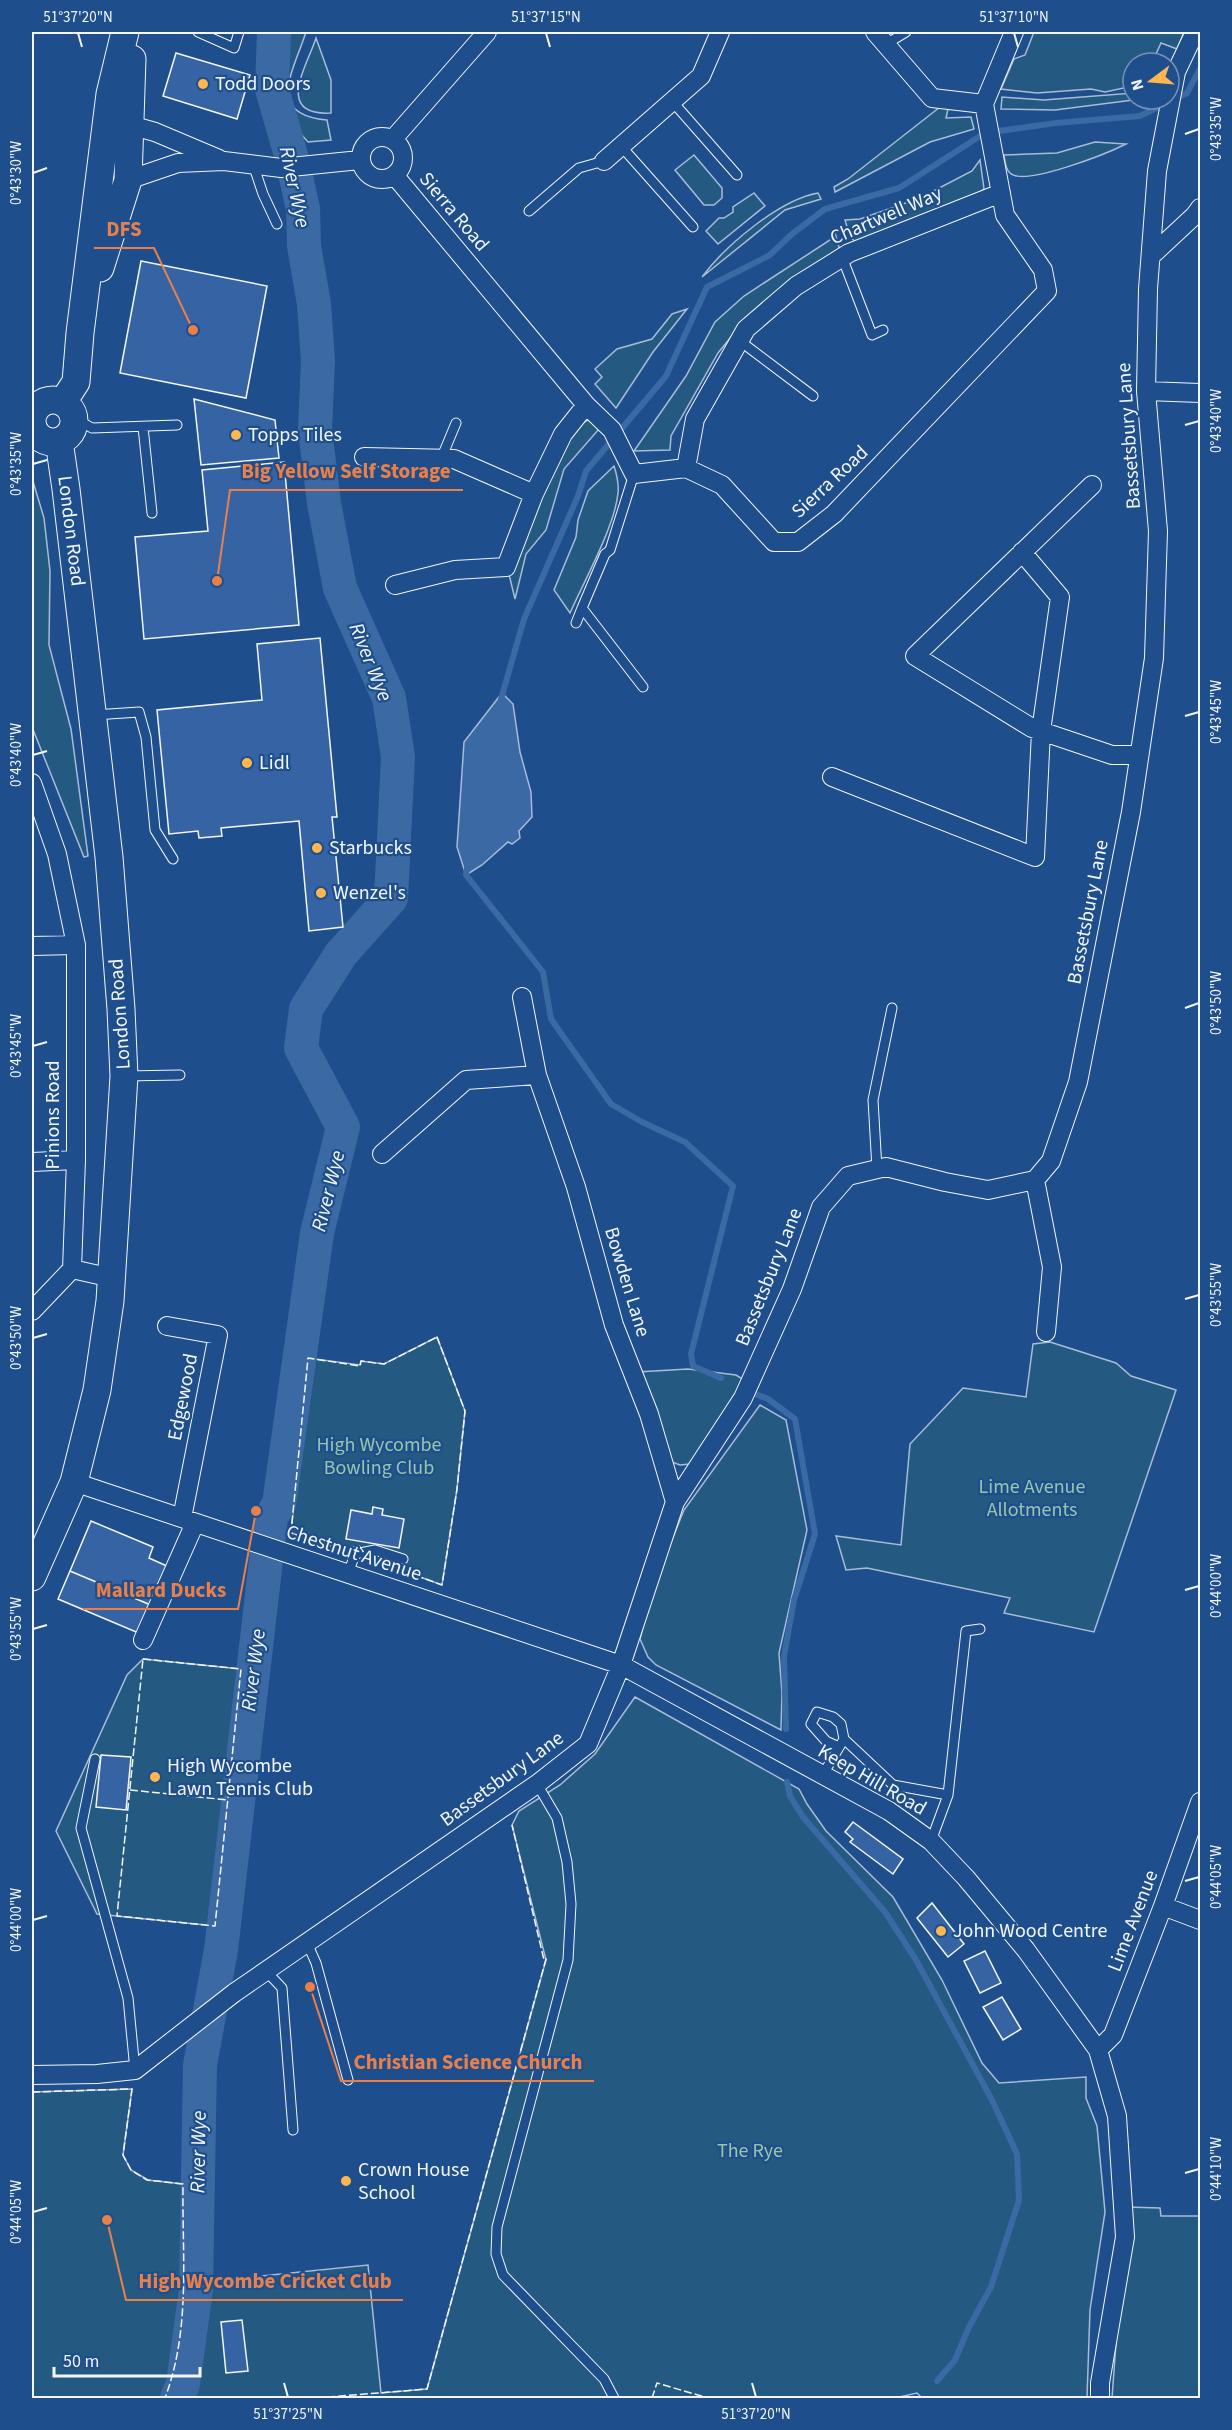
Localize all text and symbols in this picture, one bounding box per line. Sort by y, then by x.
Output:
text: 51°37'20"N [43,7,113,28]
text: 51°37'15"N [511,7,581,28]
text: 51°37'10"N [979,7,1049,28]
north arrow [1121,51,1181,111]
place label: Todd Doors [215,70,311,98]
marker: Todd Doors [196,77,210,91]
text: N [1126,77,1150,93]
text: 0°43'35"W [1206,97,1227,161]
text: 0°43'30"W [6,141,27,205]
water label: River Wye [272,143,318,231]
street label: Sierra Road [412,166,496,258]
street label: Chartwell Way [826,180,947,252]
callout: DFS [94,209,154,248]
text: DFS [106,214,142,244]
street label: Bassetsbury Lane [1110,362,1148,510]
text: 0°43'40"W [1206,389,1227,453]
place label: Topps Tiles [248,421,342,449]
marker: Topps Tiles [229,428,243,442]
text: 0°43'35"W [6,432,27,496]
street label: Sierra Road [785,439,875,525]
callout: Big Yellow Self Storage [230,451,463,490]
text: Big Yellow Self Storage [241,456,451,486]
street label: London Road [50,474,92,588]
water label: River Wye [342,618,400,706]
text: 0°43'45"W [1206,680,1227,744]
text: 0°43'40"W [6,723,27,787]
place label: Lidl [259,749,290,777]
marker: Lidl [240,756,254,770]
place label: Starbucks [329,834,412,862]
street label: Bassetsbury Lane [1060,837,1116,987]
marker: Starbucks [310,841,324,855]
place label: Wenzel's [333,879,406,907]
marker: Wenzel's [314,886,328,900]
street label: London Road [102,958,138,1070]
text: 0°43'50"W [1206,971,1227,1035]
text: 0°43'45"W [6,1014,27,1078]
street label: Pinions Road [39,1060,67,1170]
water label: River Wye [303,1147,353,1235]
street label: Bassetsbury Lane [729,1204,809,1350]
street label: Bowden Lane [597,1224,657,1340]
text: 0°43'55"W [1206,1263,1227,1327]
text: 0°43'50"W [6,1306,27,1370]
street label: Edgewood [161,1351,205,1443]
park label: High Wycombe Bowling Club [316,1431,442,1482]
park label: Lime Avenue Allotments [979,1473,1085,1524]
street label: Chestnut Avenue [283,1518,426,1588]
text: 0°44'00"W [1206,1554,1227,1618]
callout: Mallard Ducks [83,1570,238,1609]
text: Mallard Ducks [96,1575,226,1605]
text: 0°43'55"W [6,1597,27,1661]
water label: River Wye [233,1627,273,1713]
street label: Bassetsbury Lane [434,1725,570,1833]
street label: Keep Hill Road [812,1738,932,1822]
place label: High Wycombe Lawn Tennis Club [167,1752,313,1803]
marker: High Wycombe Lawn Tennis Club [148,1770,162,1784]
text: 0°44'05"W [1206,1845,1227,1909]
street label: Lime Avenue [1101,1866,1165,1976]
text: 0°44'00"W [6,1888,27,1952]
place label: John Wood Centre [953,1917,1108,1945]
marker: John Wood Centre [934,1924,948,1938]
callout: Christian Science Church [341,2042,594,2081]
text: Christian Science Church [354,2047,583,2077]
water label: River Wye [182,2110,214,2194]
park label: The Rye [717,2137,783,2165]
text: 0°44'10"W [1206,2137,1227,2201]
place label: Crown House School [358,2156,469,2207]
marker: Crown House School [339,2174,353,2188]
text: 0°44'05"W [6,2180,27,2244]
callout: High Wycombe Cricket Club [126,2261,403,2300]
text: High Wycombe Cricket Club [138,2266,392,2296]
scale bar [54,2340,200,2378]
text: 50 m [63,2349,99,2374]
text: 51°37'25"N [253,2404,323,2425]
text: 51°37'20"N [721,2404,791,2425]

